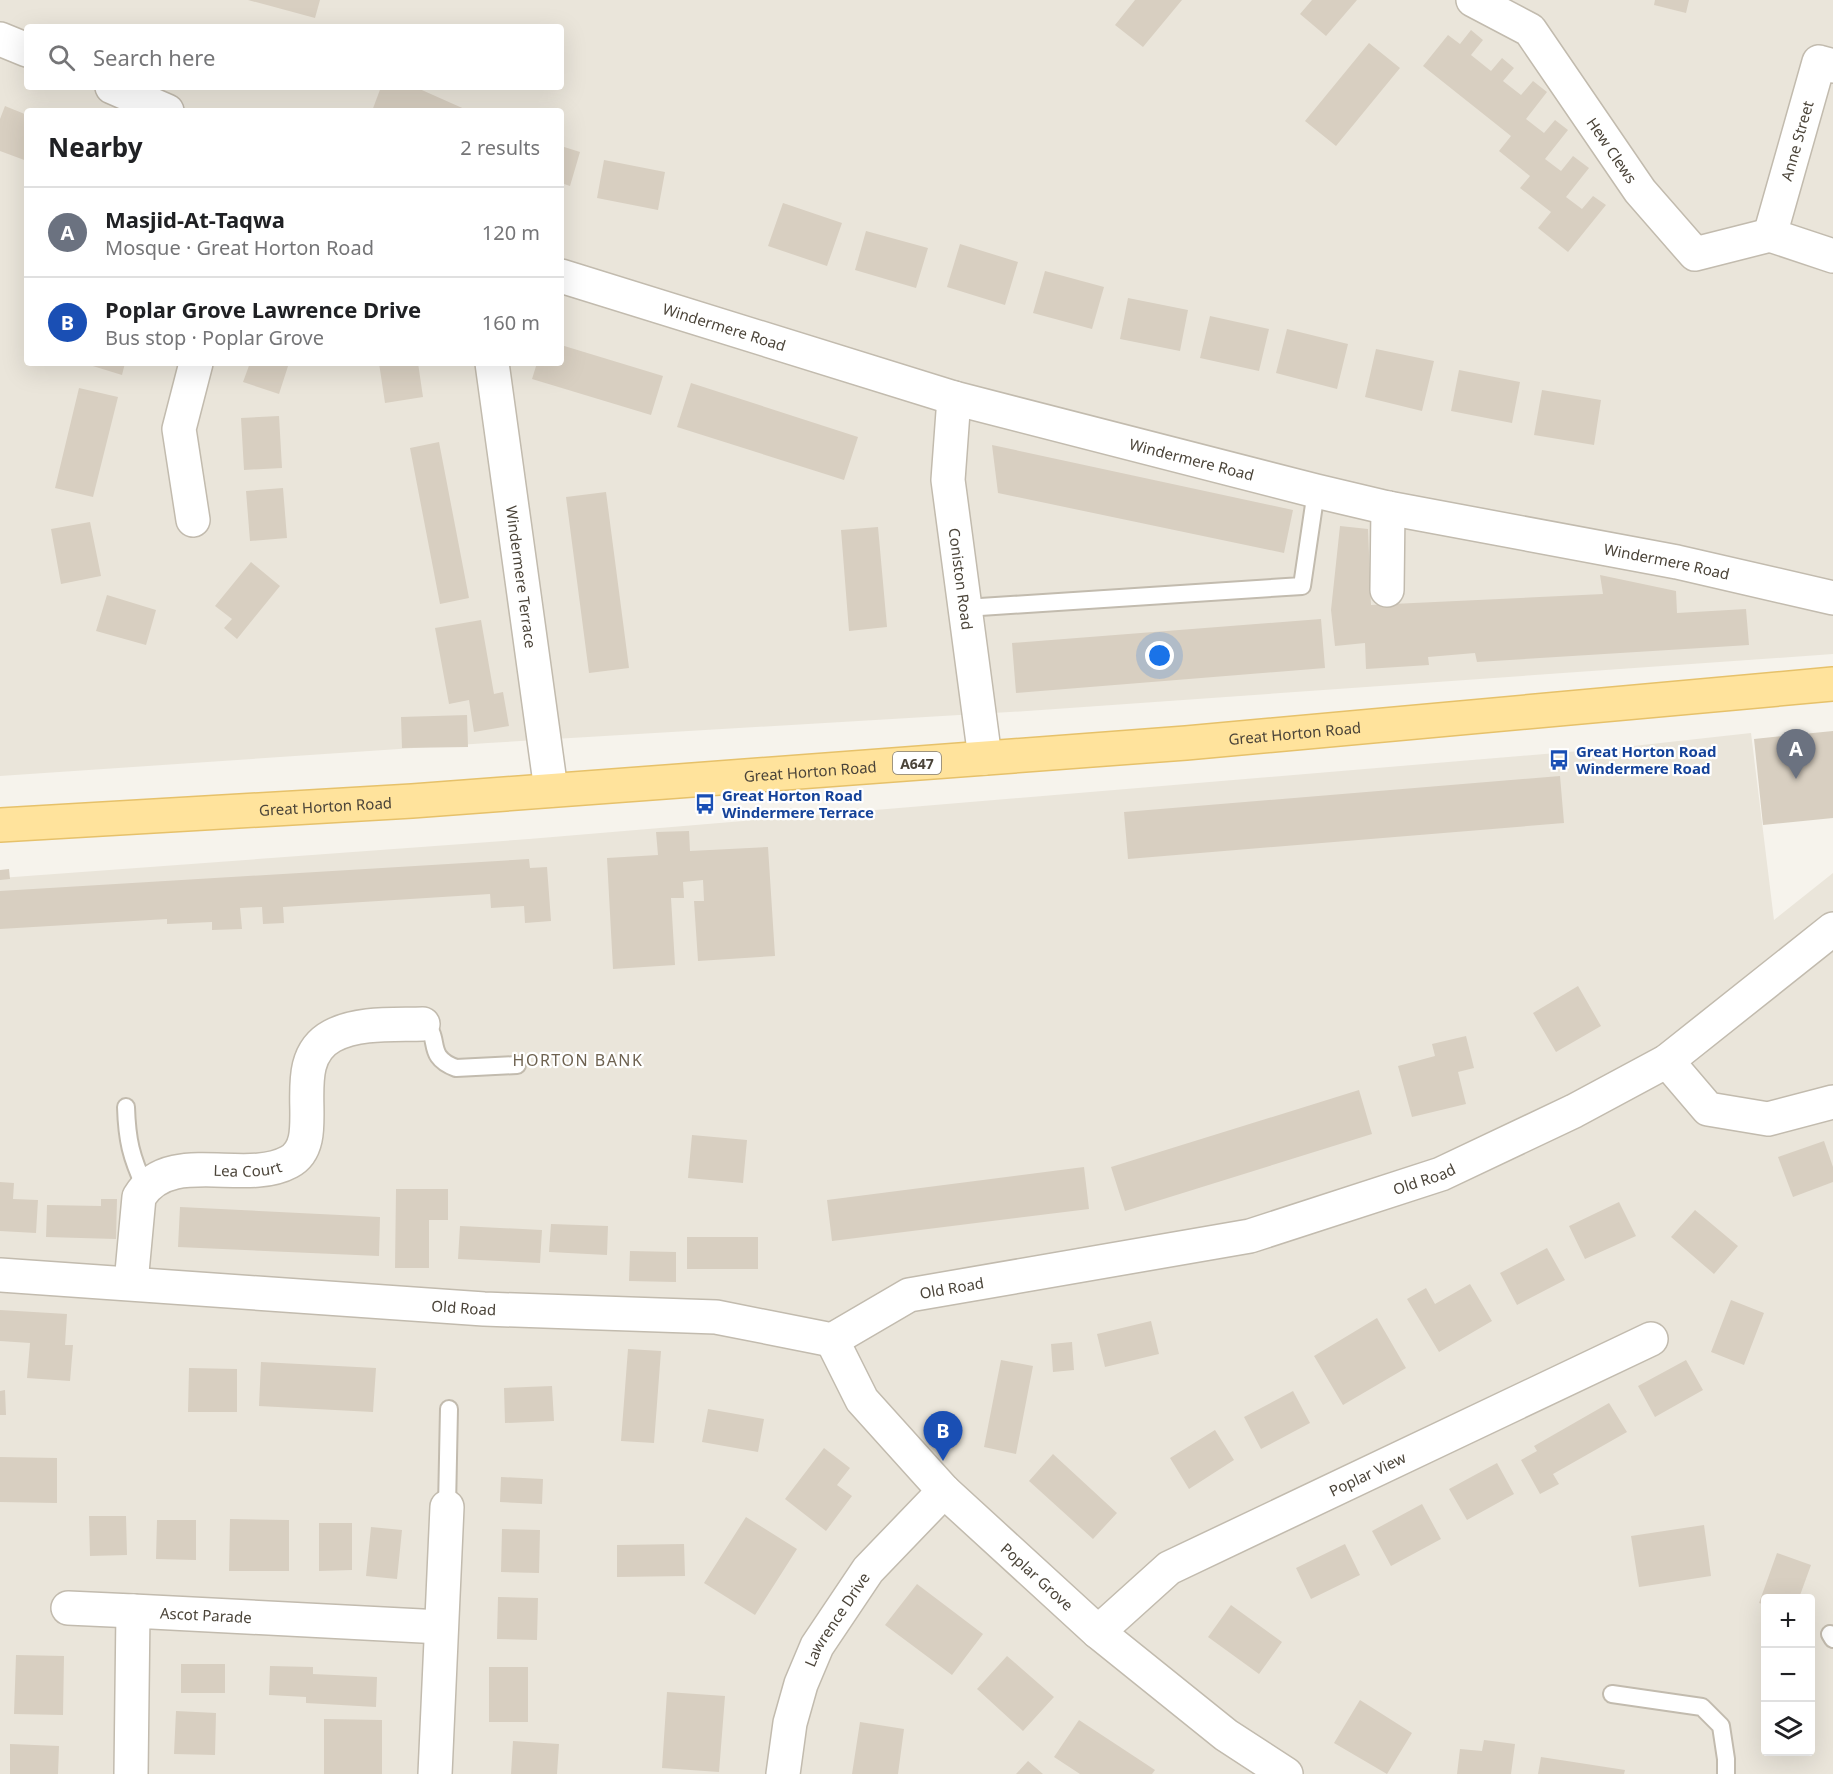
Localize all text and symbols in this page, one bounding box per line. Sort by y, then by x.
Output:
search box [24,24,564,90]
icon: search [45,41,78,74]
text: Search here [93,42,215,72]
street label: Anne Street [1776,98,1818,183]
street label: Hew Clews [1583,113,1642,187]
text: Nearby [48,129,143,165]
text: 2 results [460,134,540,161]
text: Masjid-At-Taqwa [105,204,285,234]
text: A [61,219,74,246]
text: 120 m [482,219,540,246]
text: Mosque · Great Horton Road [105,234,374,261]
text: Poplar Grove Lawrence Drive [105,294,421,324]
street label: Windermere Road [660,298,788,355]
text: B [61,309,74,336]
text: 160 m [482,309,540,336]
text: Bus stop · Poplar Grove [105,324,324,351]
street label: Windermere Road [1127,433,1256,485]
street label: Windermere Terrace [502,504,541,650]
street label: Coniston Road [944,527,978,631]
street label: Windermere Road [1602,539,1732,584]
your location [1145,641,1174,670]
street label: Great Horton Road [1227,717,1362,749]
pin: A [1776,730,1816,779]
place label: Great Horton Road Windermere Road [1576,741,1716,778]
bus stop icon: Great Horton Road Windermere Road [1547,748,1571,772]
road number: A647 [893,752,941,774]
street label: Great Horton Road [743,756,877,786]
place label: Great Horton Road Windermere Terrace [722,785,874,822]
street label: Great Horton Road [258,792,393,820]
bus stop icon: Great Horton Road Windermere Terrace [693,792,717,816]
district label: HORTON BANK [513,1049,643,1071]
street label: Lea Court [213,1156,285,1181]
street label: Old Road [1390,1159,1459,1199]
street label: Old Road [918,1272,985,1303]
street label: Old Road [431,1295,497,1319]
pin: B [924,1412,962,1461]
street label: Poplar View [1326,1447,1409,1501]
street label: Poplar Grove [997,1538,1078,1615]
street label: Lawrence Drive [799,1568,874,1670]
map controls [1761,1594,1815,1756]
button: + [1761,1594,1815,1648]
street label: Ascot Parade [159,1602,252,1627]
button: − [1761,1648,1815,1702]
button: layers [1761,1702,1815,1756]

